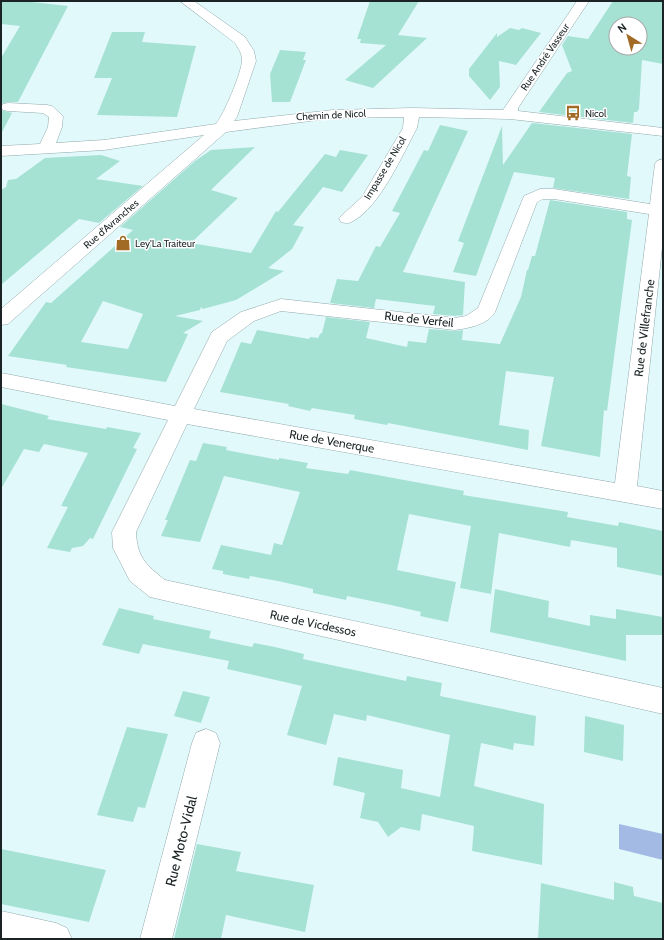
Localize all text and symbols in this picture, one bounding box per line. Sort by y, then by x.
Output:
north arrow [608,16,648,56]
street label: Rue André Vasseur [518,20,573,93]
text: N [615,20,629,36]
bus stop icon: Nicol [564,104,582,122]
street label: Chemin de Nicol [296,107,367,123]
place label: Nicol [585,107,607,120]
street label: Impasse de Nicol [361,133,409,202]
street label: Rue d'Avranches [81,197,141,251]
shop icon: Ley'La Traiteur [114,234,132,252]
place label: Ley'La Traiteur [135,237,196,250]
street label: Rue de Villefranche [631,278,657,378]
street label: Rue de Verfeil [384,308,455,330]
street label: Rue de Venerque [288,426,376,456]
street label: Rue de Vicdessos [269,607,358,639]
street label: Rue Moto-Vidal [161,793,201,888]

